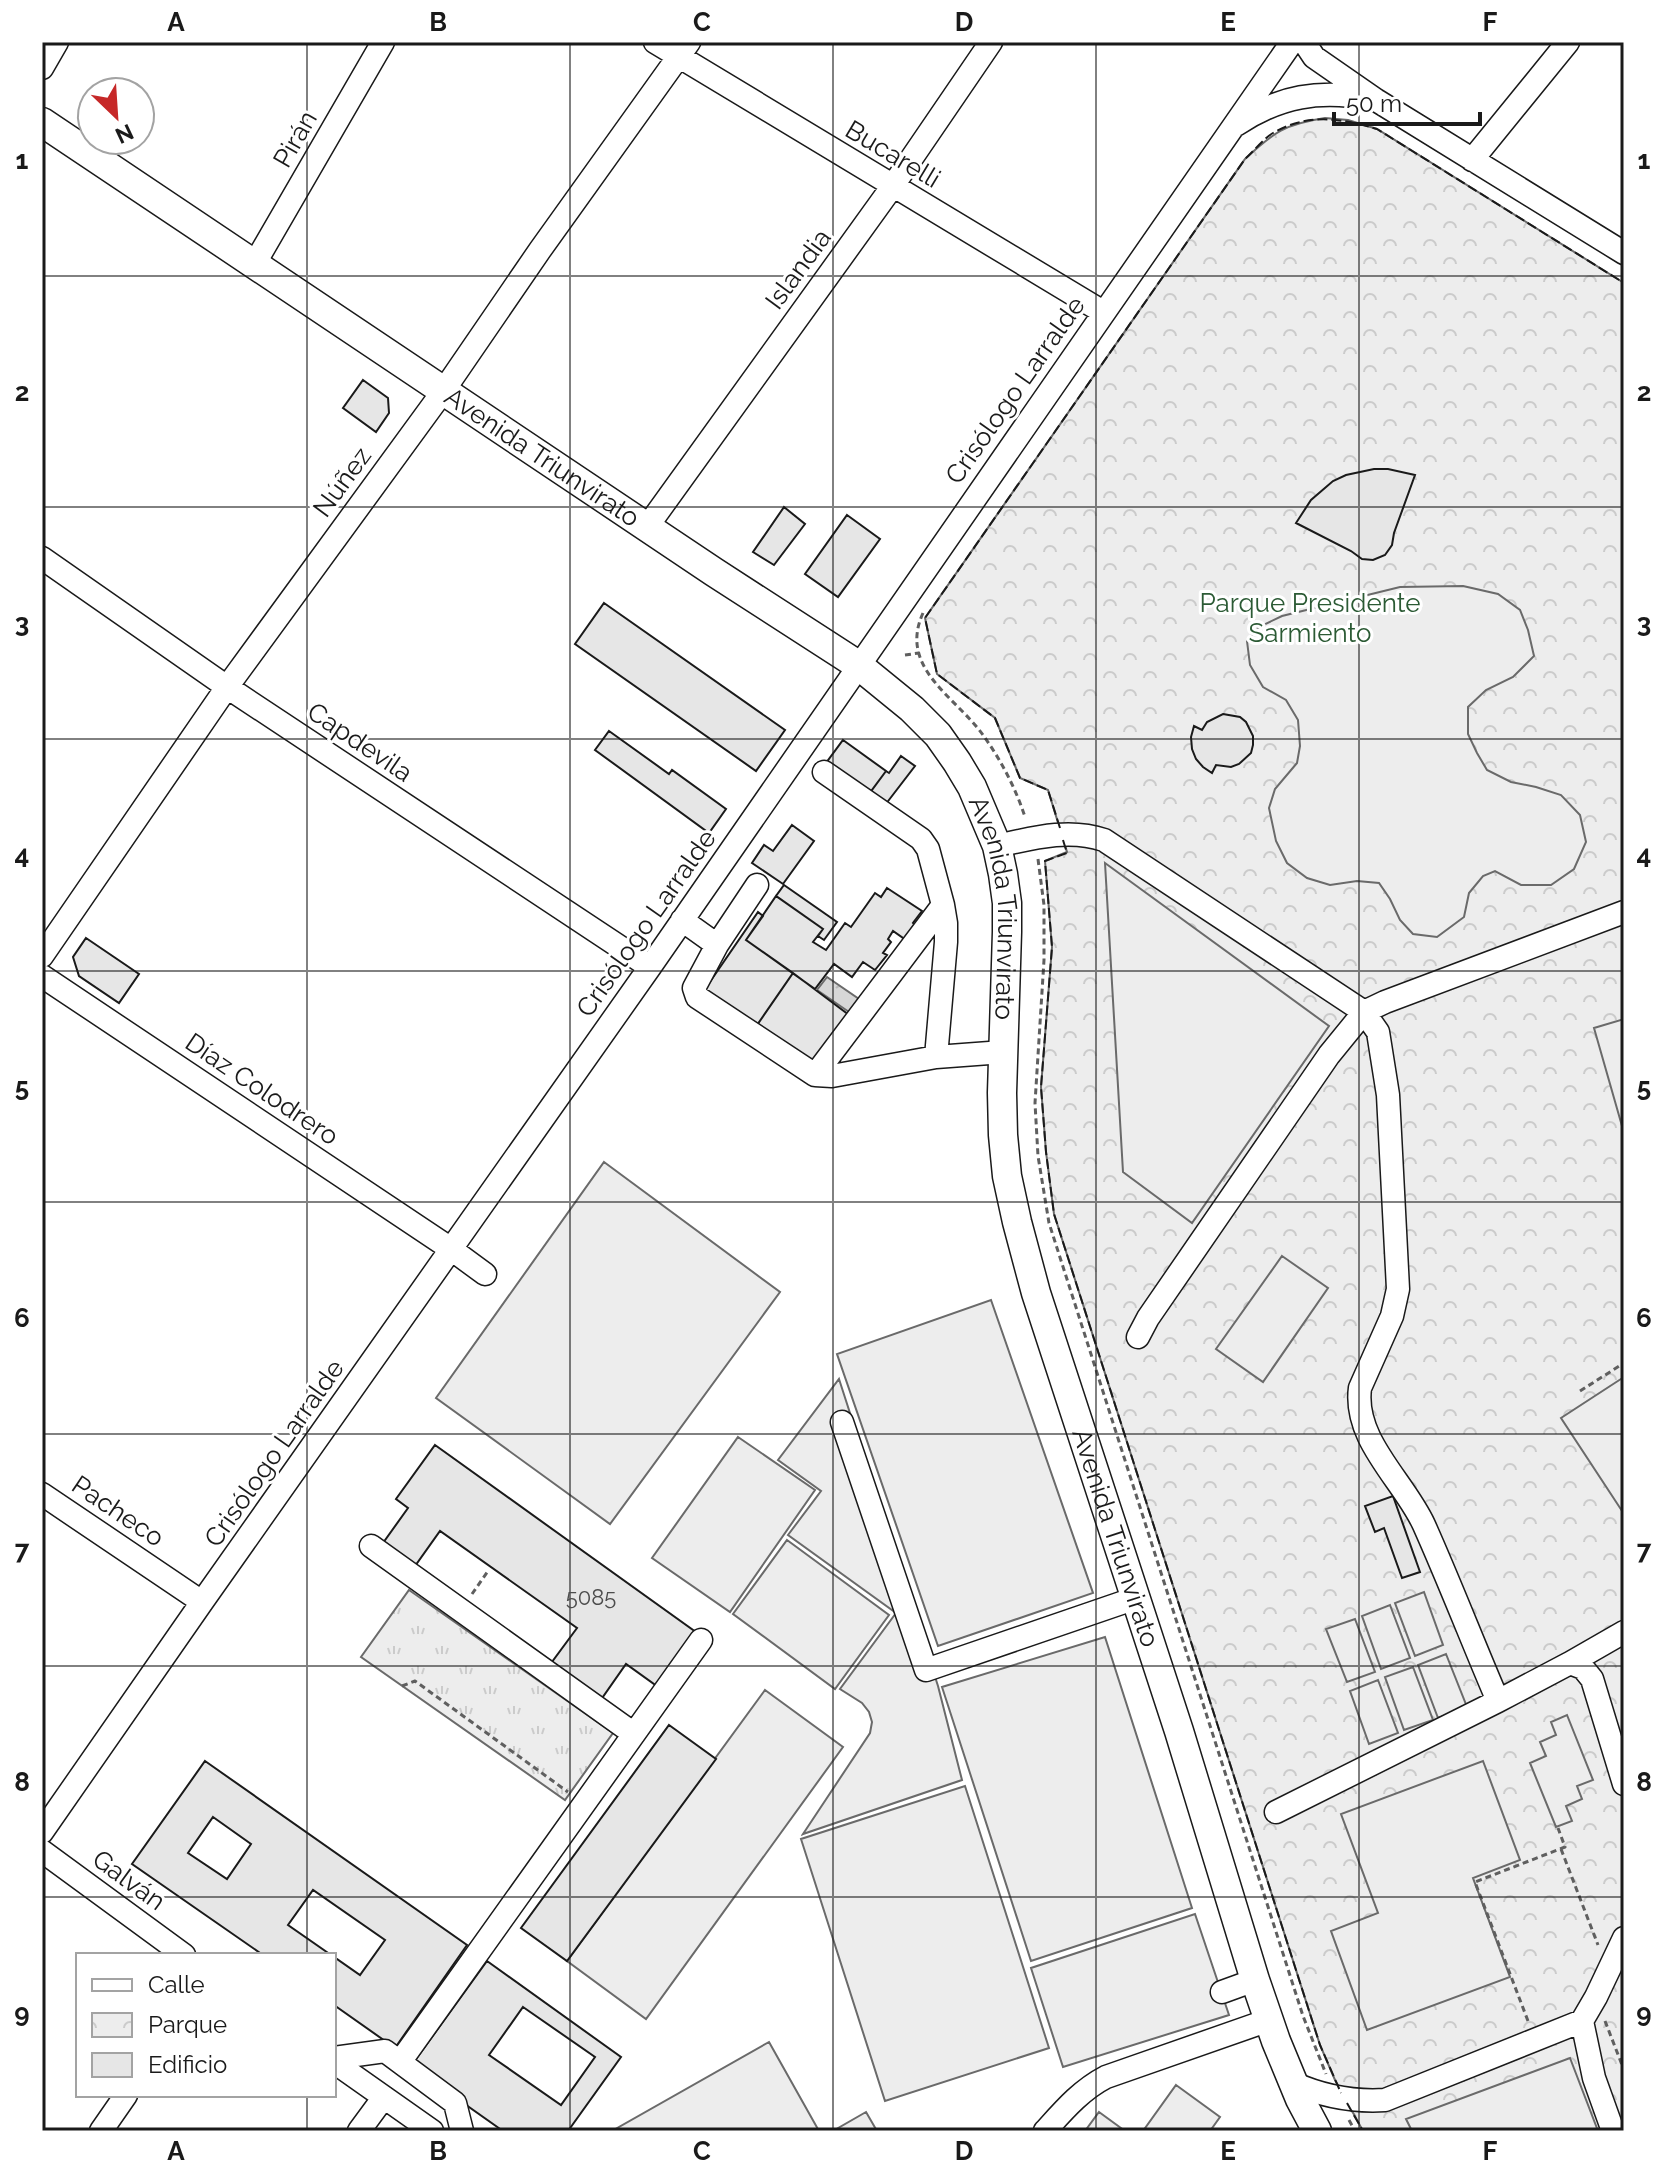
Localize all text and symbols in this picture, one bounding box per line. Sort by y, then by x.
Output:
text: A [167,7,185,37]
text: B [429,7,447,37]
text: C [693,7,711,37]
text: D [955,7,973,37]
text: E [1220,7,1236,37]
text: F [1483,7,1498,37]
north arrow [76,76,156,156]
scale bar [1334,76,1480,126]
text: 50 m [1346,89,1402,118]
street label: Pirán [267,105,323,173]
street label: Bucarelli [840,114,946,194]
text: N [111,119,138,149]
text: 1 [16,145,29,175]
text: 1 [1638,145,1651,175]
street label: Islandia [759,223,837,315]
street label: Crisólogo Larralde [939,291,1091,489]
text: 2 [15,377,29,407]
text: 2 [1637,377,1651,407]
street label: Avenida Triunvirato [439,381,645,533]
street label: Núñez [307,441,377,523]
park label: Parque Presidente Sarmiento [1200,588,1420,648]
text: 3 [15,608,29,638]
text: 3 [1637,608,1651,638]
street label: Capdevila [302,696,418,788]
street label: Avenida Triunvirato [963,792,1023,1021]
street label: Crisólogo Larralde [570,824,722,1022]
text: 4 [15,840,29,870]
text: 4 [1637,840,1651,870]
street label: Díaz Colodrero [180,1027,344,1151]
text: 5 [15,1072,29,1102]
text: 5 [1637,1072,1651,1102]
text: 6 [14,1303,30,1333]
text: 6 [1636,1303,1652,1333]
street label: Crisólogo Larralde [198,1354,350,1552]
street label: Avenida Triunvirato [1066,1425,1165,1651]
street label: Pacheco [66,1469,170,1553]
text: 7 [15,1535,30,1565]
text: 7 [1637,1535,1652,1565]
house number: 5085 [566,1584,616,1610]
text: 8 [14,1767,30,1797]
text: 8 [1636,1767,1652,1797]
street label: Galván [87,1844,171,1916]
legend [76,1953,336,2097]
text: Calle [148,1970,205,1999]
text: 9 [14,1998,30,2028]
text: 9 [1636,1998,1652,2028]
text: Parque [148,2010,227,2039]
text: Edificio [148,2050,227,2079]
text: A [167,2136,185,2166]
text: B [429,2136,447,2166]
text: C [693,2136,711,2166]
text: D [955,2136,973,2166]
text: E [1220,2136,1236,2166]
text: F [1483,2136,1498,2166]

